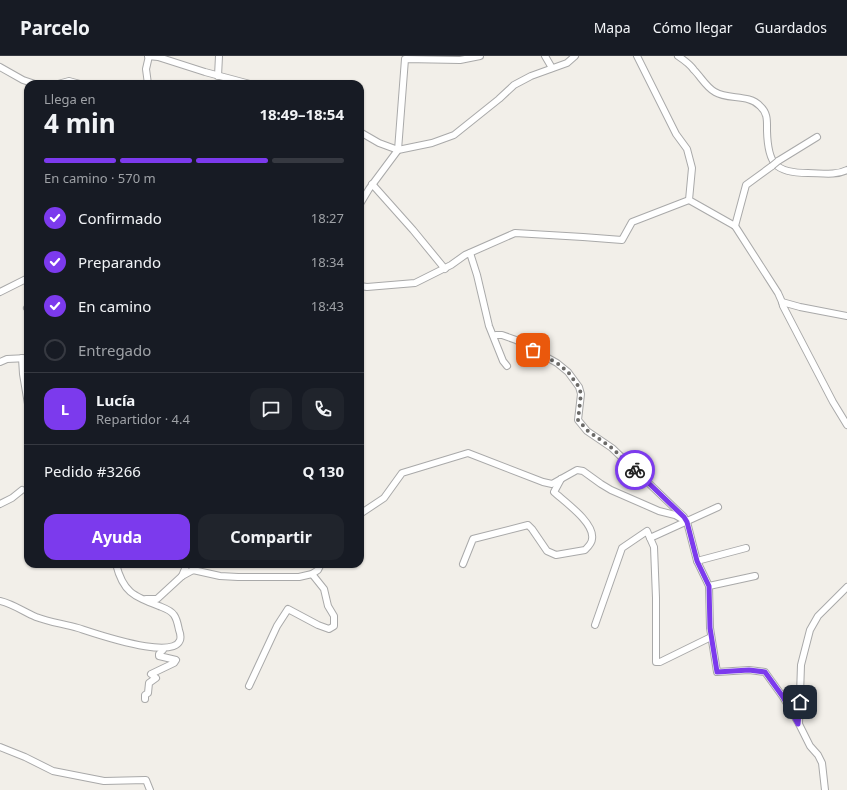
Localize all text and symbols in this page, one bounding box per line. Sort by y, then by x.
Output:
text: Parcelo [20,15,90,41]
text: Mapa [594,18,631,37]
text: Cómo llegar [653,18,733,37]
text: Guardados [755,18,827,37]
text: Llega en [44,90,96,108]
text: 18:49–18:54 [259,104,344,124]
text: 4 min [44,105,116,141]
text: En camino · 570 m [44,169,156,187]
icon: check [44,207,66,229]
text: Confirmado [78,208,162,228]
text: 18:27 [311,209,344,227]
icon: check [44,251,66,273]
text: Preparando [78,252,161,272]
text: 18:34 [311,253,344,271]
icon: check [44,295,66,317]
text: En camino [78,296,151,316]
text: 18:43 [311,297,344,315]
pin [516,333,550,367]
icon: bag [522,339,544,361]
text: Entregado [78,340,151,360]
button: chat [250,388,292,430]
button: phone [302,388,344,430]
text: Lucía [96,390,135,410]
text: L [61,399,69,419]
text: Repartidor · 4.4 [96,410,190,428]
courier [615,450,655,490]
icon: bike [624,459,646,481]
text: Pedido #3266 [44,461,141,481]
text: Q 130 [302,461,344,481]
button: Ayuda [44,514,190,560]
button: Compartir [198,514,344,560]
pin [783,685,817,719]
icon: home [789,691,811,713]

